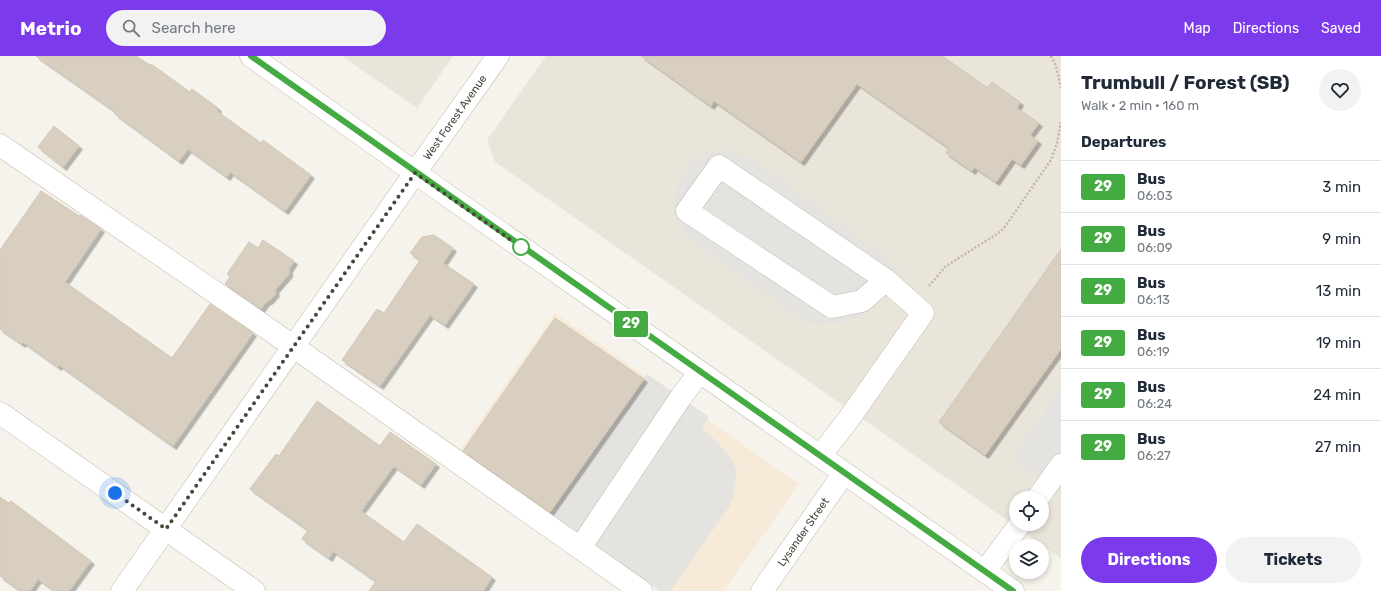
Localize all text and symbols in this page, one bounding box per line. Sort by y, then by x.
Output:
search box [106,10,386,46]
text: Metrio [20,17,82,40]
icon: search [120,17,142,39]
text: Search here [152,19,236,37]
text: Map [1184,20,1211,37]
text: Directions [1233,20,1299,37]
text: Saved [1321,20,1361,37]
button: heart [1319,69,1361,111]
text: Trumbull / Forest (SB) [1081,71,1290,94]
street label: West Forest Avenue [420,72,490,162]
text: Walk · 2 min · 160 m [1081,98,1199,113]
text: Departures [1081,133,1166,151]
text: Bus [1137,170,1165,188]
text: 29 [1094,178,1112,195]
text: 3 min [1322,178,1361,196]
text: 06:03 [1137,188,1173,203]
text: Bus [1137,222,1165,240]
text: 29 [1094,230,1112,247]
text: 9 min [1322,230,1361,248]
unlabelled marker [512,238,530,256]
text: 06:09 [1137,240,1172,255]
text: Bus [1137,274,1165,292]
text: 29 [1094,282,1112,299]
text: 13 min [1316,282,1361,300]
text: 06:13 [1137,292,1170,307]
line badge: 29 [613,311,649,337]
text: 29 [622,315,640,332]
text: Bus [1137,326,1165,344]
text: 29 [1094,334,1112,351]
text: 19 min [1316,334,1361,352]
text: 06:19 [1137,344,1170,359]
text: Bus [1137,378,1165,396]
text: 29 [1094,386,1112,403]
text: 24 min [1313,386,1361,404]
text: 06:24 [1137,396,1172,411]
text: Bus [1137,430,1165,448]
text: 29 [1094,438,1112,455]
text: 27 min [1315,438,1361,456]
text: 06:27 [1137,448,1171,463]
your location [105,483,125,503]
map controls [1009,491,1049,579]
button: locate [1009,491,1049,531]
street label: Lysander Street [775,495,832,569]
button: Directions [1081,537,1217,583]
button: Tickets [1225,537,1361,583]
button: layers [1009,539,1049,579]

